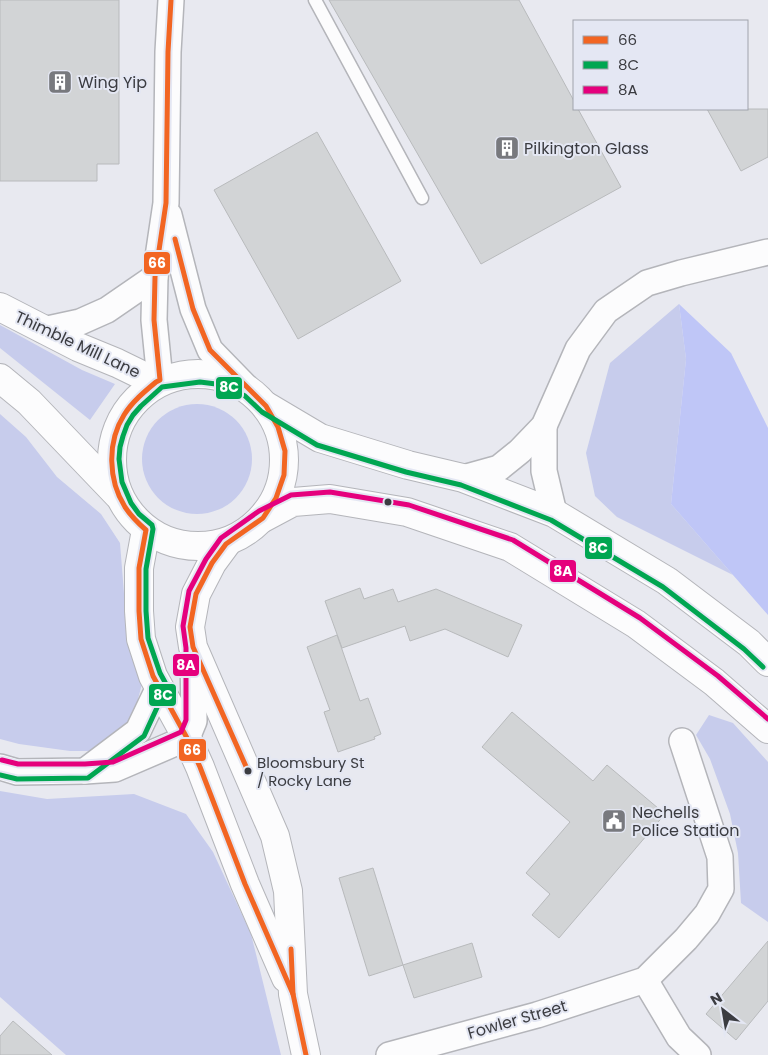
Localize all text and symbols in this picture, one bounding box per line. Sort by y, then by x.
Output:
legend [573,20,748,110]
text: 66 [618,29,637,50]
text: 8C [618,54,639,75]
building icon: Wing Yip [47,69,73,95]
place label: Wing Yip [78,71,147,94]
text: 8A [618,79,638,100]
building icon: Pilkington Glass [494,135,520,161]
place label: Pilkington Glass [524,137,649,160]
line badge: 66 [143,251,171,275]
text: 66 [148,253,166,273]
street label: Thimble Mill Lane [11,305,144,384]
line badge: 8C [215,376,243,400]
text: 8C [219,377,239,397]
unlabelled marker [383,497,393,507]
line badge: 8C [584,536,613,560]
text: 8C [588,538,608,558]
line badge: 8A [549,559,577,583]
text: 8A [553,561,573,581]
line badge: 8A [172,653,200,677]
text: 8A [176,655,196,675]
line badge: 8C [148,683,177,707]
text: 8C [153,685,173,705]
line badge: 66 [178,738,207,762]
text: 66 [183,740,201,760]
place label: Bloomsbury St / Rocky Lane [257,752,364,791]
marker: Bloomsbury St / Rocky Lane [243,766,253,776]
place label: Nechells Police Station [632,801,740,842]
public building icon: Nechells Police Station [601,808,627,834]
north arrow [698,985,748,1035]
text: N [707,988,726,1010]
street label: Fowler Street [465,994,570,1045]

